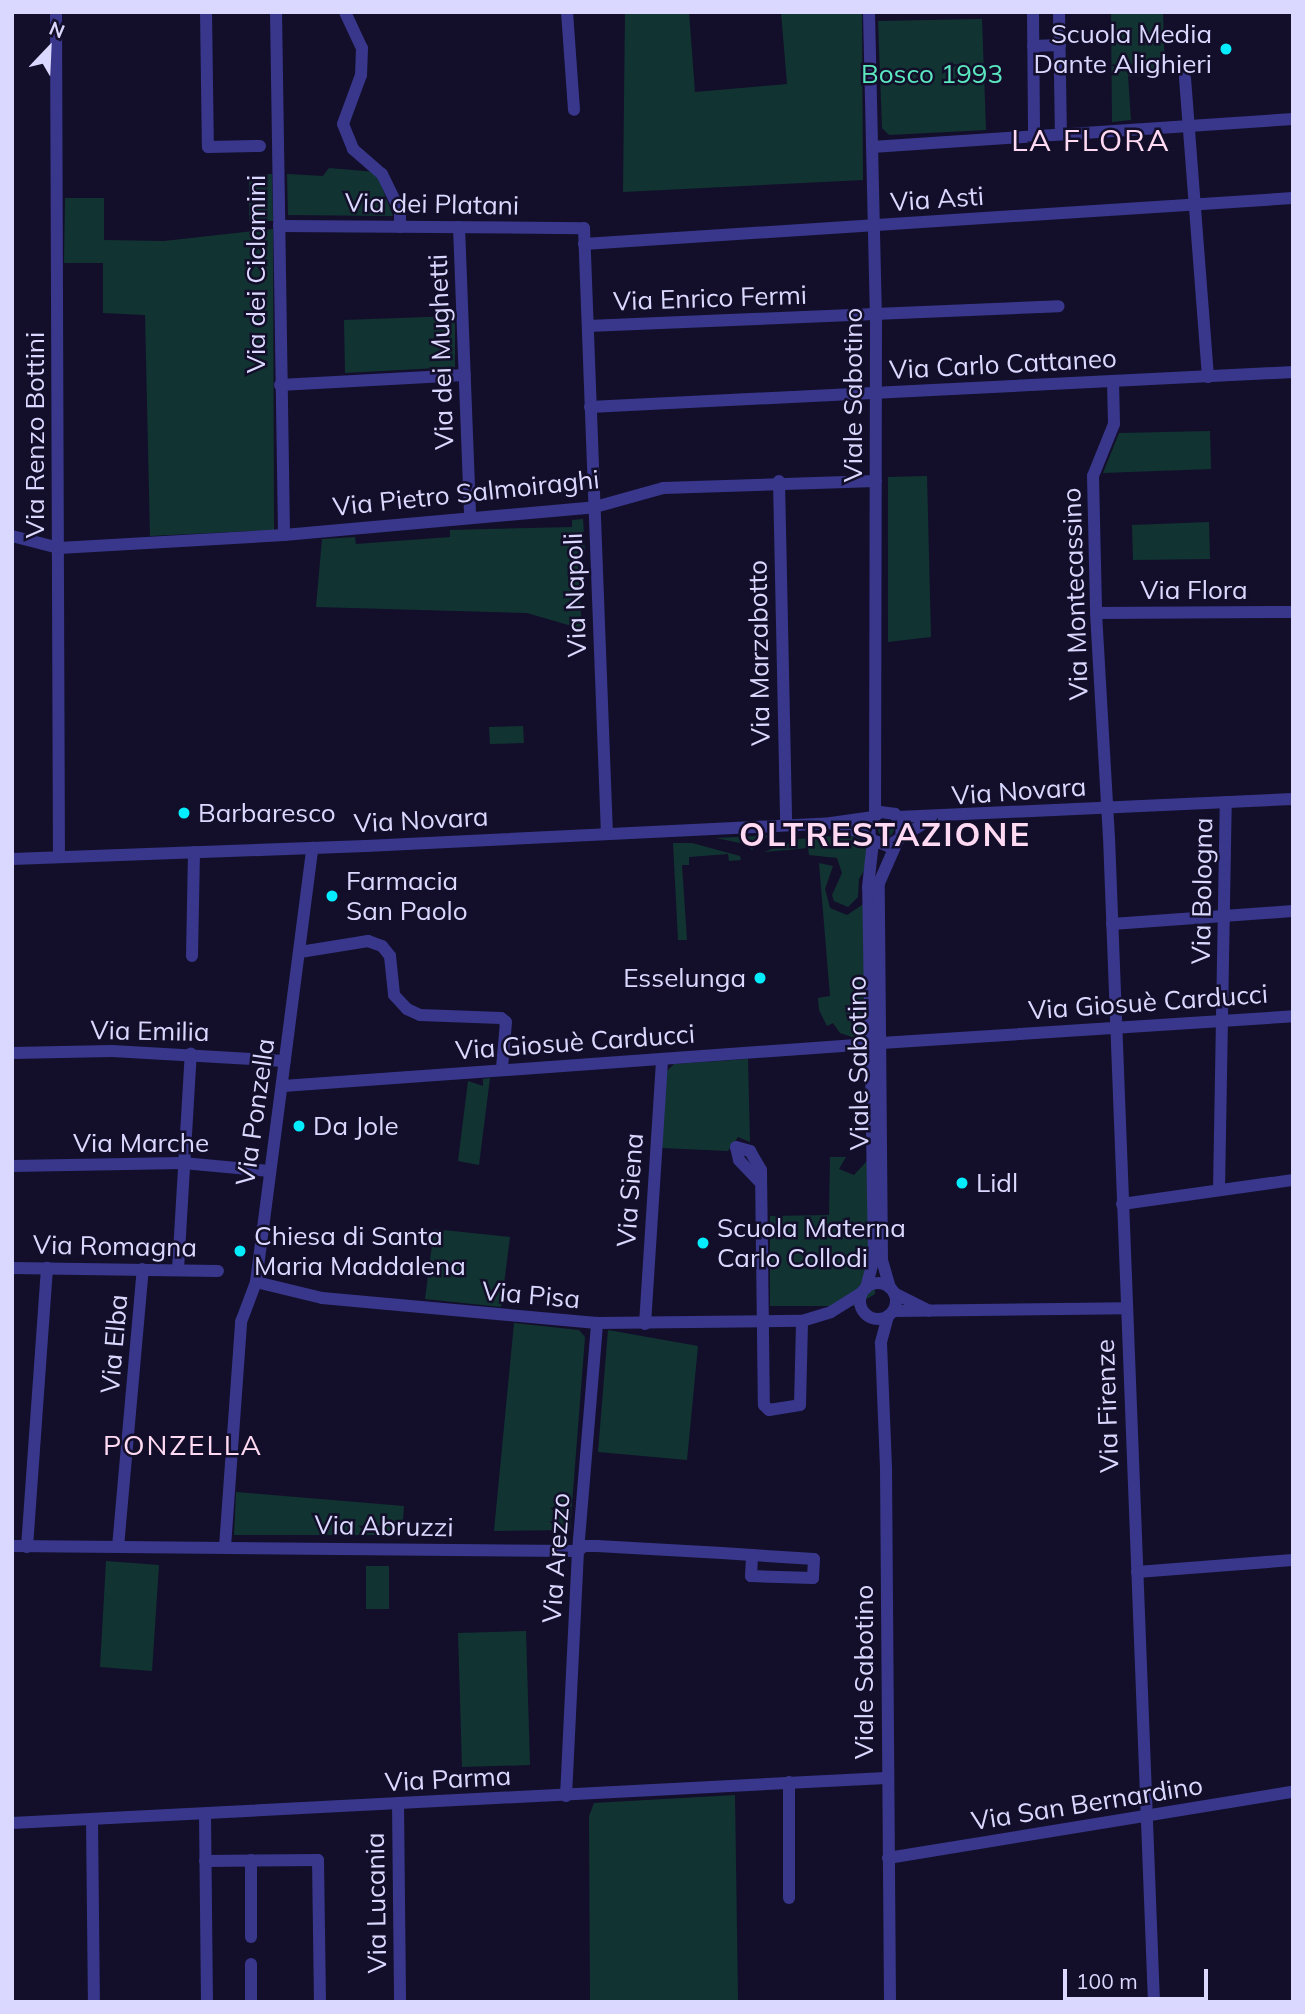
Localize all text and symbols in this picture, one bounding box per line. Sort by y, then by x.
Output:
north arrow [14,14,84,84]
text: N [46,16,68,44]
place label: Scuola Media Dante Alighieri [1033,18,1212,80]
marker: Scuola Media Dante Alighieri [1218,41,1234,57]
park label: Bosco 1993 [861,58,1003,90]
district label: LA FLORA [1012,122,1170,158]
street label: Via dei Ciclamini [240,175,272,373]
street label: Via Asti [889,180,985,218]
street label: Via dei Platani [345,187,519,221]
street label: Via dei Mughetti [422,254,460,450]
street label: Via Enrico Fermi [613,279,807,317]
street label: Viale Sabotino [837,308,869,482]
street label: Via Renzo Bottini [19,332,51,538]
street label: Via Carlo Cattaneo [889,342,1117,386]
street label: Via Pietro Salmoiraghi [331,463,601,523]
street label: Via Montecassino [1056,487,1094,701]
street label: Via Napoli [557,532,593,658]
street label: Via Marzabotto [742,560,776,746]
street label: Via Flora [1140,574,1248,606]
street label: Via Novara [951,771,1087,811]
place label: Barbaresco [198,797,336,829]
street label: Via Novara [353,801,489,839]
marker: Barbaresco [176,805,192,821]
district label: OLTRESTAZIONE [741,814,1029,854]
street label: Via Bologna [1185,817,1219,965]
place label: Farmacia San Paolo [346,865,468,926]
marker: Farmacia San Paolo [324,888,340,904]
place label: Esselunga [623,962,746,994]
marker: Esselunga [752,970,768,986]
street label: Viale Sabotino [841,975,875,1151]
street label: Via Giosuè Carducci [1027,978,1269,1026]
street label: Via Emilia [90,1014,210,1048]
street label: Via Giosuè Carducci [454,1018,696,1066]
street label: Via Ponzella [229,1036,281,1188]
place label: Da Jole [313,1110,399,1142]
marker: Da Jole [291,1118,307,1134]
street label: Via Marche [73,1127,209,1159]
street label: Via Siena [610,1132,650,1248]
place label: Lidl [976,1167,1018,1199]
marker: Lidl [954,1175,970,1191]
place label: Scuola Materna Carlo Collodi [717,1212,906,1274]
place label: Chiesa di Santa Maria Maddalena [254,1220,466,1282]
street label: Via Romagna [33,1229,197,1263]
marker: Scuola Materna Carlo Collodi [695,1235,711,1251]
marker: Chiesa di Santa Maria Maddalena [232,1243,248,1259]
street label: Via Pisa [481,1275,581,1315]
street label: Via Elba [94,1293,134,1395]
street label: Via Firenze [1089,1339,1125,1473]
district label: PONZELLA [104,1428,262,1462]
street label: Via Arezzo [536,1492,576,1624]
street label: Via Abruzzi [314,1509,454,1543]
street label: Viale Sabotino [848,1585,880,1759]
street label: Via Parma [384,1760,512,1798]
street label: Via San Bernardino [969,1769,1205,1837]
street label: Via Lucania [359,1832,393,1974]
scale bar [1067,1954,1212,1998]
text: 100 m [1076,1968,1138,1994]

